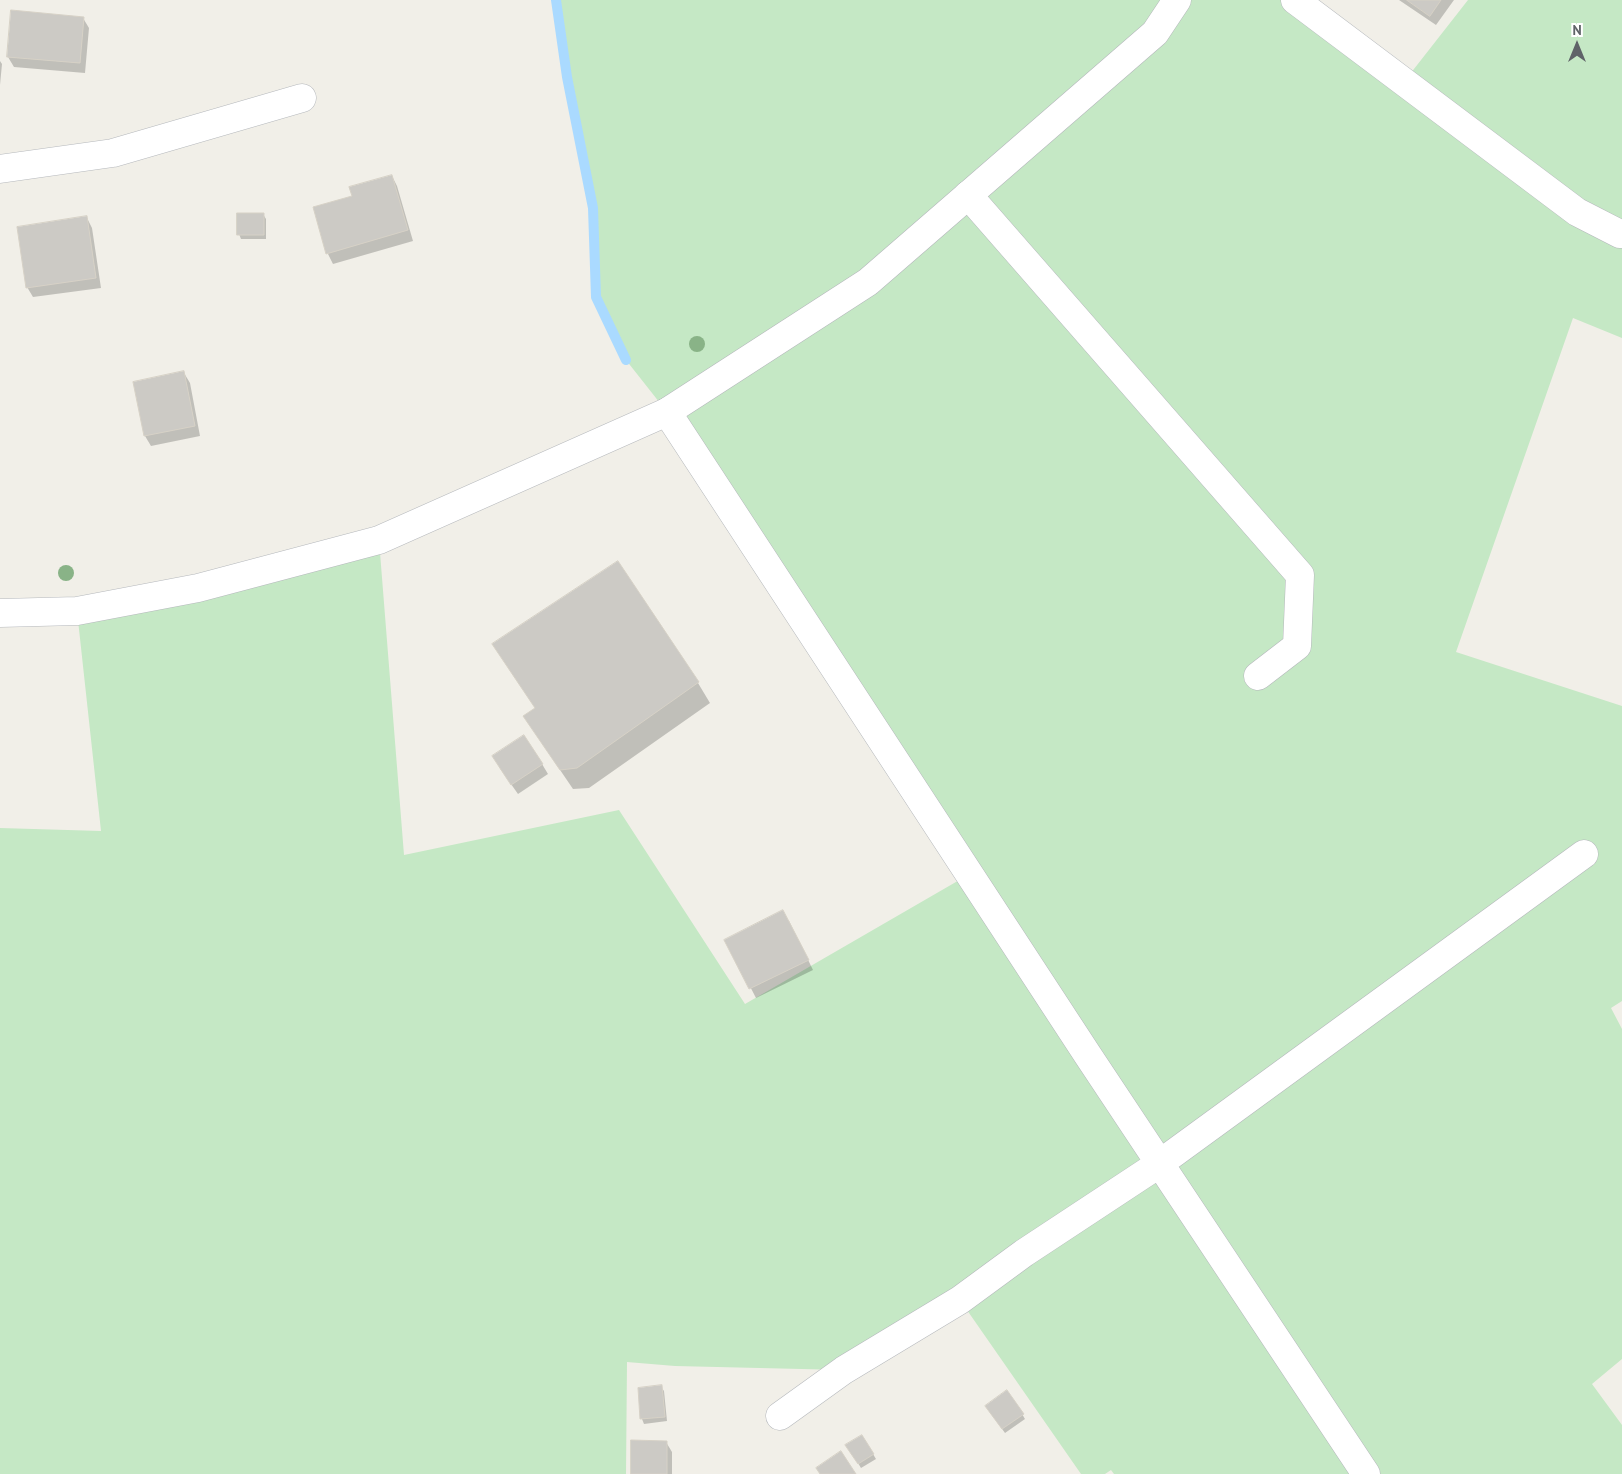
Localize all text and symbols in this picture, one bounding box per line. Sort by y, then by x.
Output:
north arrow [1552,20,1602,70]
text: N [1572,21,1582,39]

